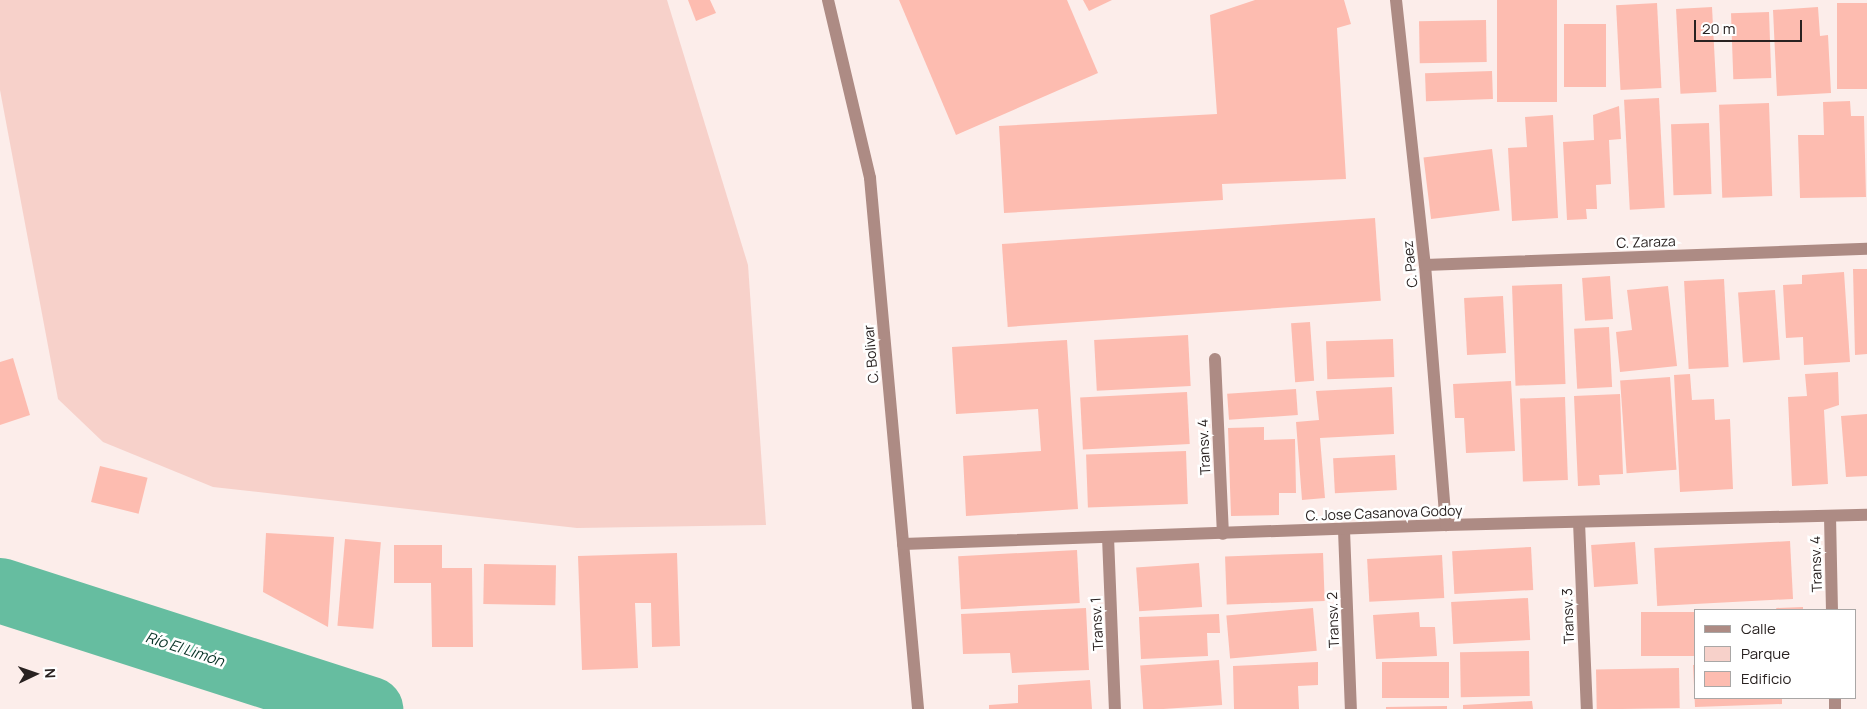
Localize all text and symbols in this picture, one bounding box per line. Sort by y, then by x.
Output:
scale bar [1697,10,1804,42]
text: 20 m [1702,18,1735,39]
street label: C. Zaraza [1616,233,1676,251]
street label: C. Paez [1399,240,1421,288]
street label: C. Bolivar [860,324,882,384]
street label: Transv. 4 [1194,419,1214,475]
street label: C. Jose Casanova Godoy [1305,502,1463,524]
street label: Transv. 4 [1807,536,1825,592]
street label: Transv. 3 [1559,588,1577,644]
street label: Transv. 2 [1324,592,1342,648]
street label: Transv. 1 [1087,597,1107,651]
legend [1694,609,1857,699]
text: Calle [1741,618,1776,639]
water label: Río El Limón [143,628,227,670]
text: Parque [1741,643,1790,664]
north arrow [10,649,60,699]
text: N [41,668,60,679]
text: Edificio [1741,668,1791,689]

